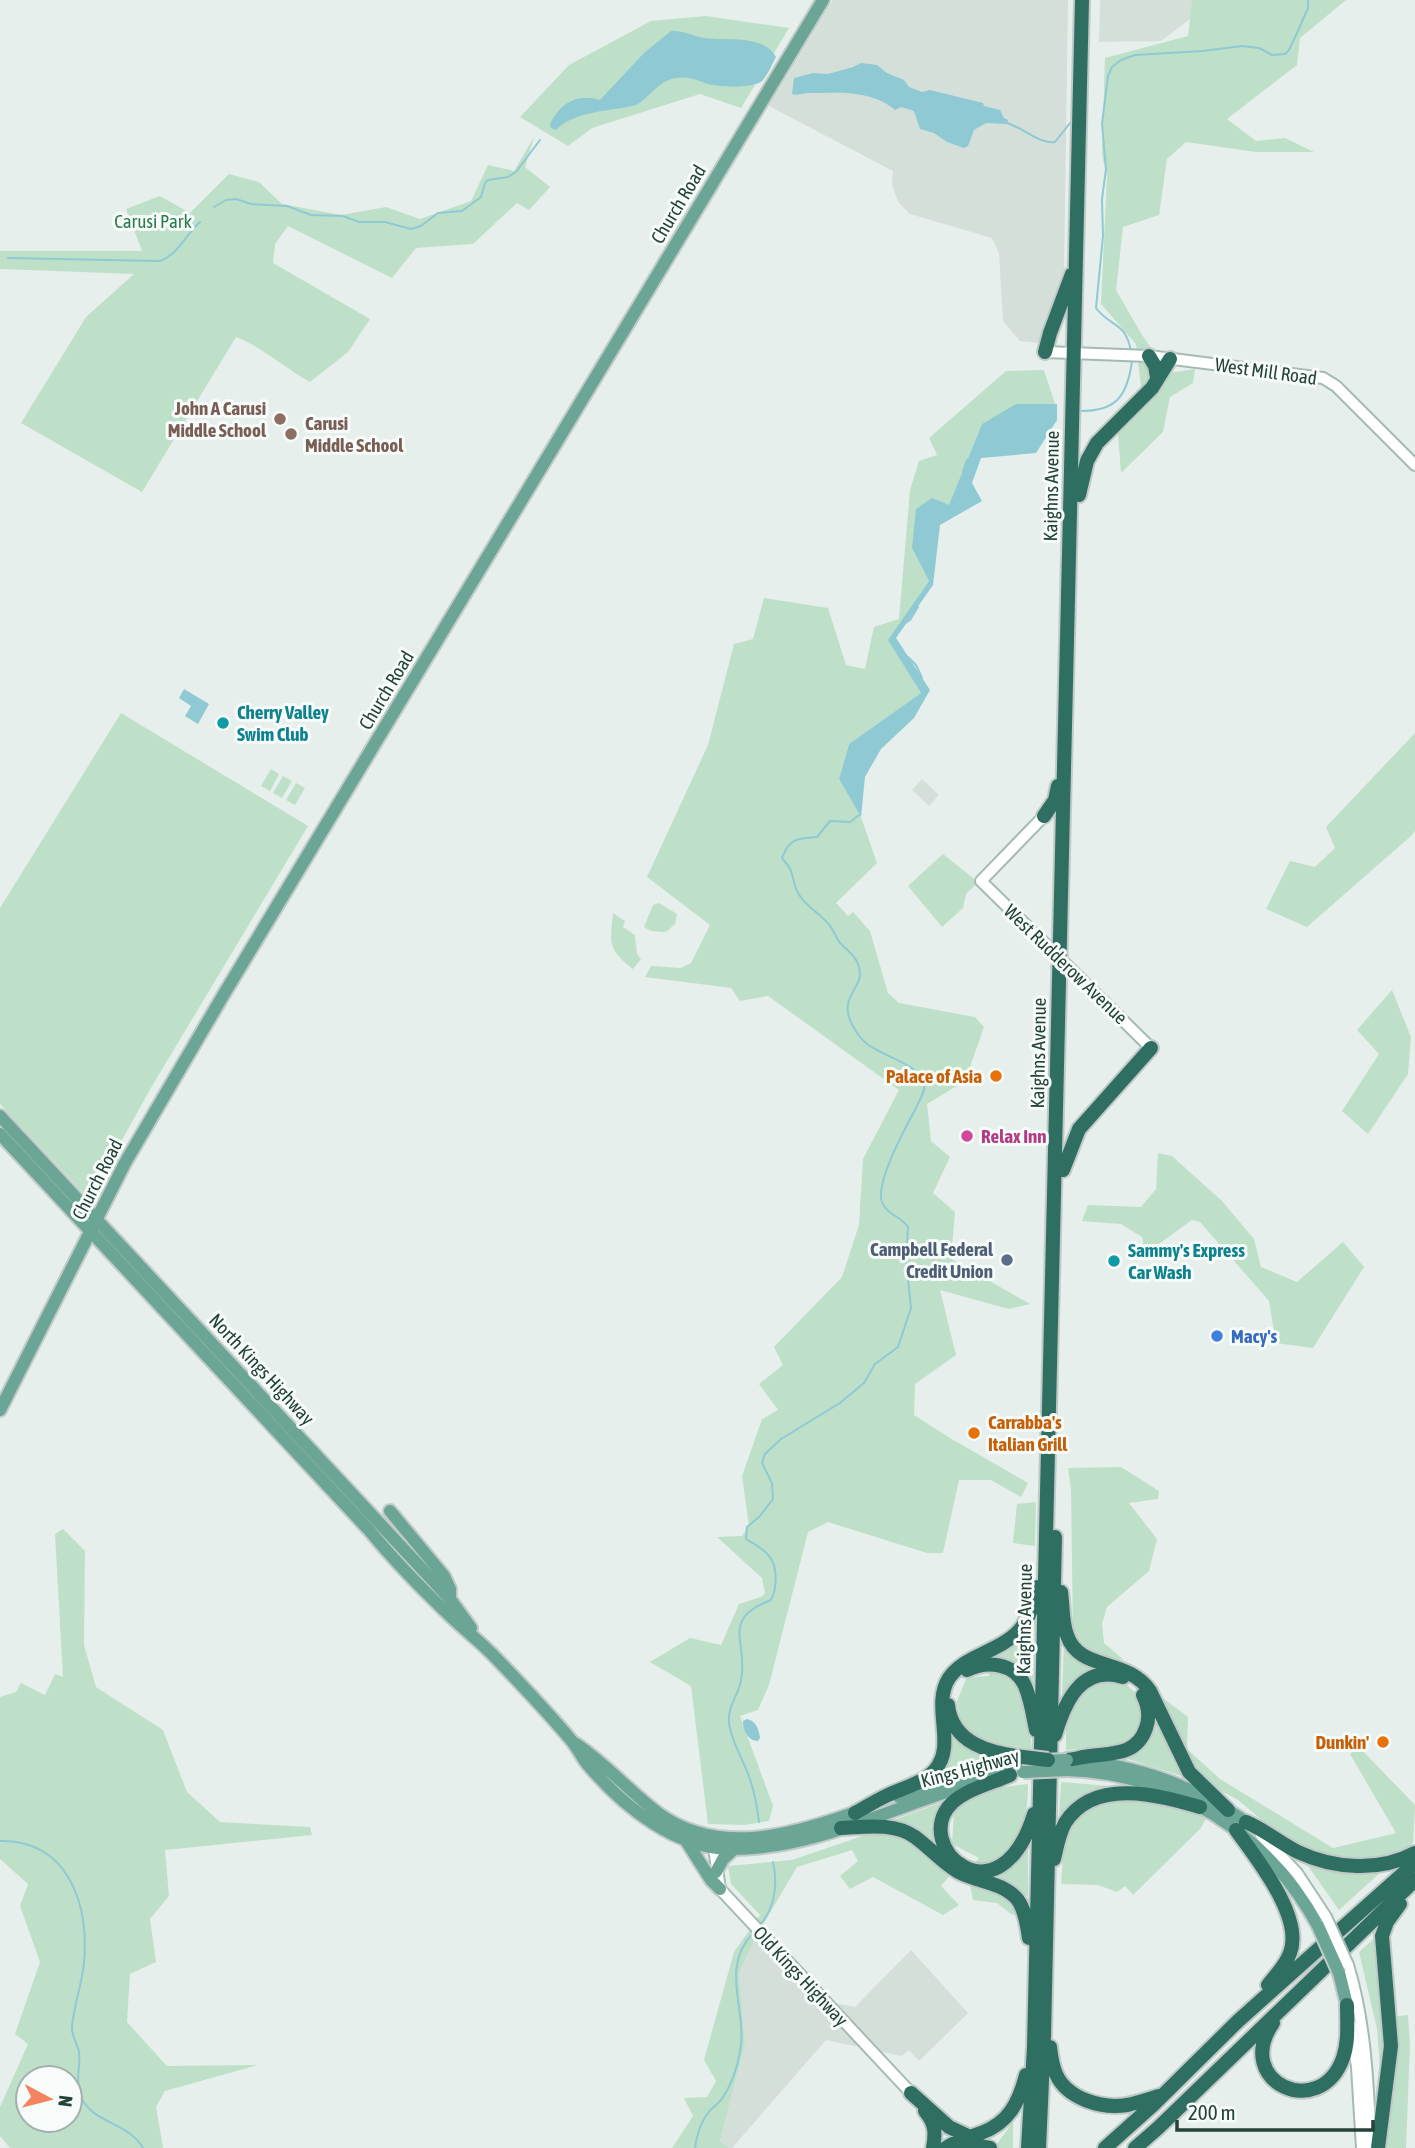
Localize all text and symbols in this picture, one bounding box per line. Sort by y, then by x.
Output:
street label: Church Road [646,161,710,247]
park label: Carusi Park [114,210,192,232]
street label: West Mill Road [1214,353,1318,389]
place label: John A Carusi Middle School [168,397,267,441]
marker: John A Carusi Middle School [272,411,288,427]
place label: Carusi Middle School [305,412,404,456]
marker: Carusi Middle School [283,426,299,442]
street label: Kaighns Avenue [1039,430,1063,542]
street label: Church Road [354,647,418,733]
place label: Cherry Valley Swim Club [237,701,329,745]
marker: Cherry Valley Swim Club [215,715,231,731]
street label: West Rudderow Avenue [1000,900,1132,1028]
street label: Kaighns Avenue [1026,997,1050,1109]
place label: Palace of Asia [886,1065,982,1087]
marker: Palace of Asia [988,1068,1004,1084]
place label: Relax Inn [981,1125,1047,1147]
marker: Relax Inn [959,1128,975,1144]
street label: Church Road [67,1135,127,1223]
place label: Campbell Federal Credit Union [870,1238,994,1282]
place label: Sammy's Express Car Wash [1128,1239,1245,1283]
marker: Campbell Federal Credit Union [999,1252,1015,1268]
marker: Sammy's Express Car Wash [1106,1253,1122,1269]
street label: North Kings Highway [205,1309,319,1429]
place label: Macy's [1231,1325,1278,1347]
marker: Macy's [1209,1328,1225,1344]
place label: Carrabba's Italian Grill [988,1411,1068,1455]
marker: Carrabba's Italian Grill [966,1425,982,1441]
street label: Kaighns Avenue [1012,1563,1036,1675]
place label: Dunkin' [1315,1731,1369,1753]
marker: Dunkin' [1375,1734,1391,1750]
street label: Kings Highway [918,1744,1022,1792]
street label: Old Kings Highway [749,1921,853,2031]
north arrow [14,2064,84,2134]
scale bar [1177,2088,1373,2132]
text: N [54,2094,77,2108]
text: 200 m [1188,2100,1236,2124]

